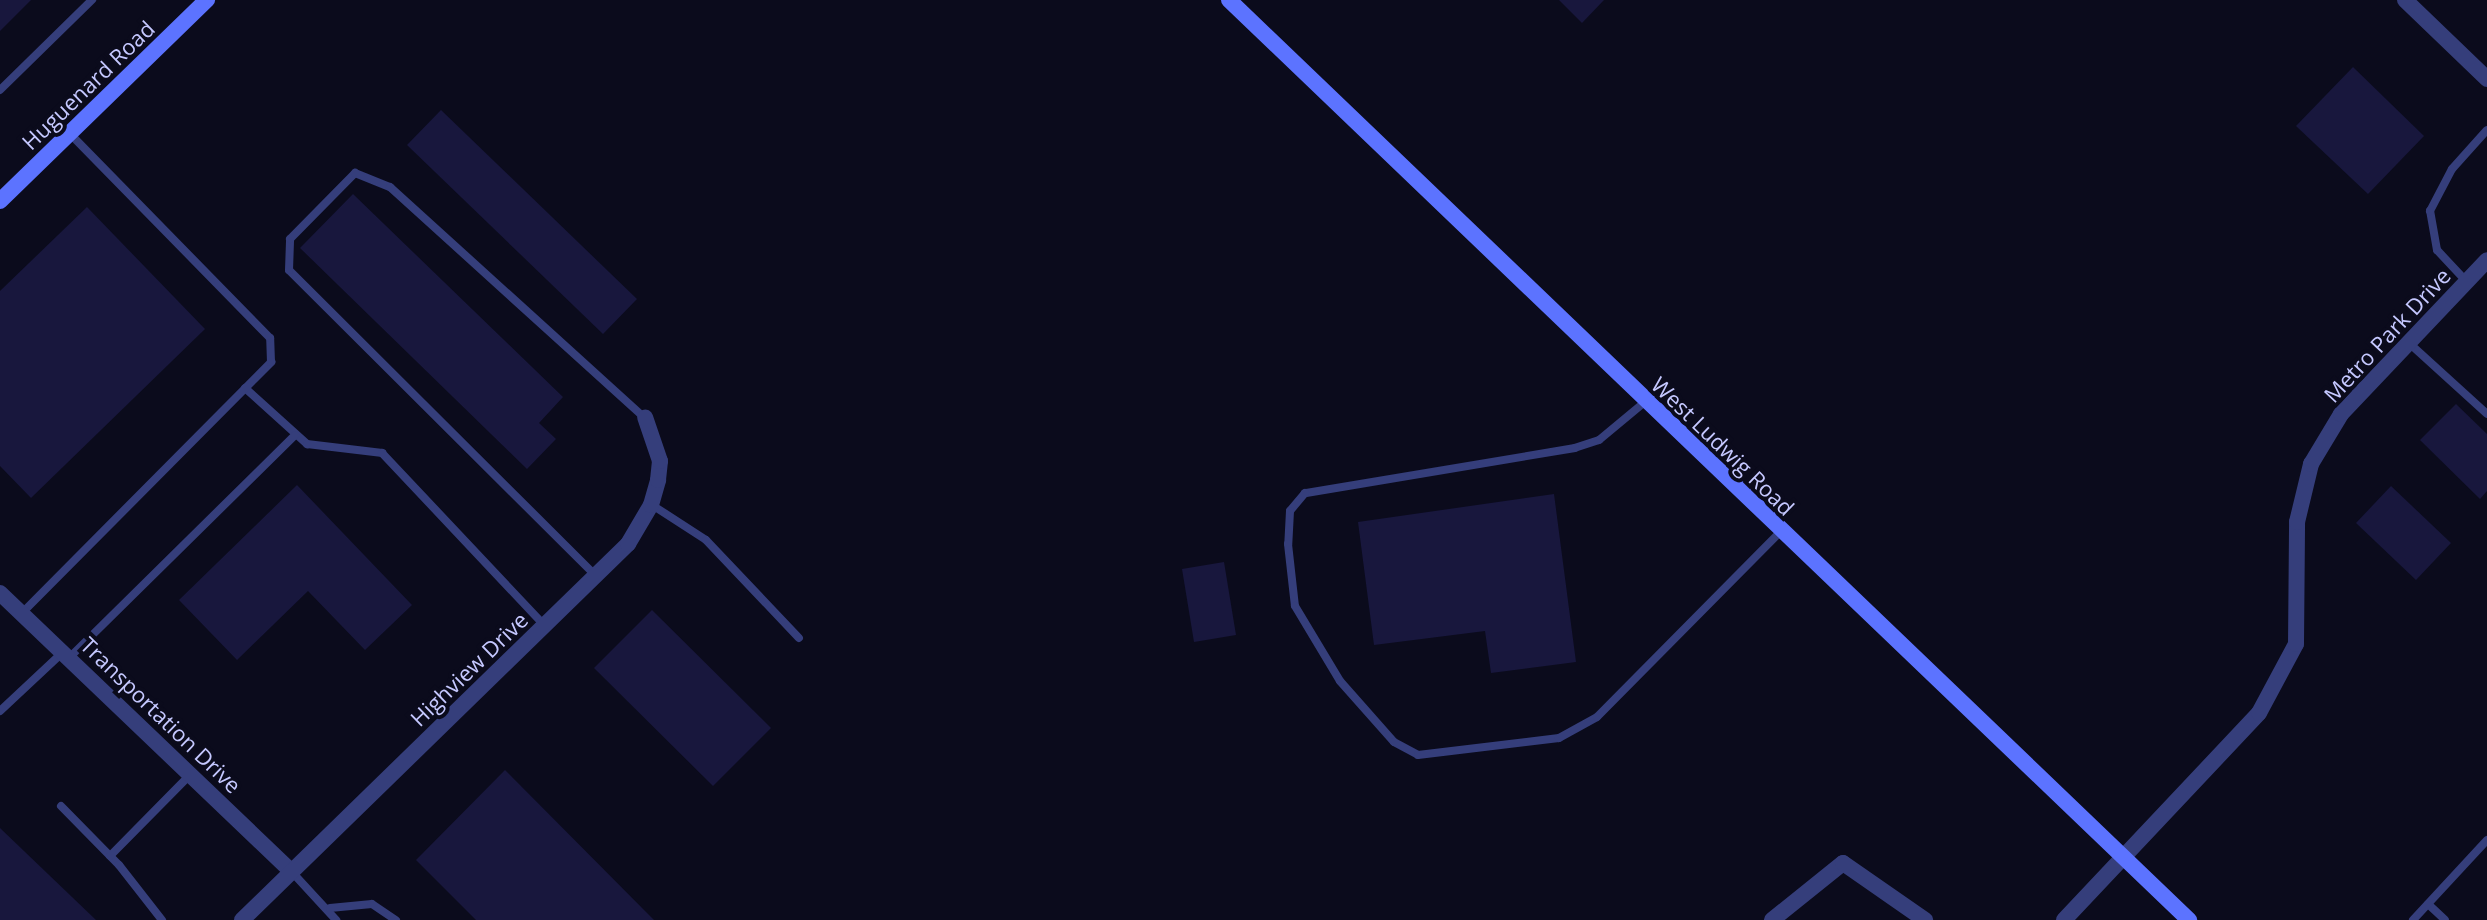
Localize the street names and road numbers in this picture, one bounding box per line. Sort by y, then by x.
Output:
street label: Huguenard Road [16,15,160,155]
street label: Metro Park Drive [2318,263,2456,407]
street label: West Ludwig Road [1646,371,1800,521]
street label: Highview Drive [405,606,533,732]
street label: Transportation Drive [75,632,247,798]

